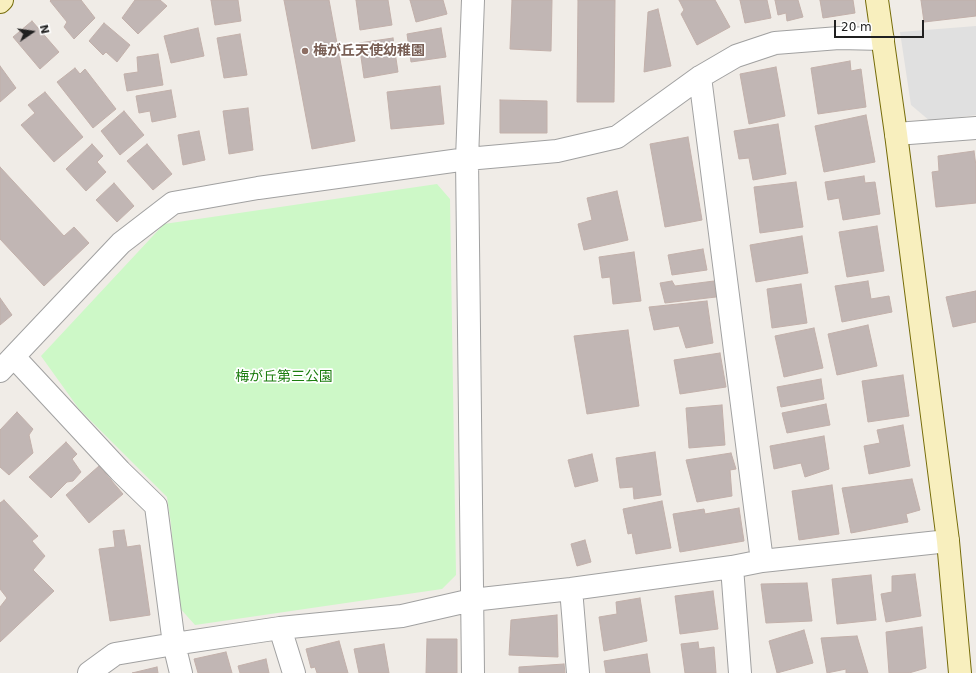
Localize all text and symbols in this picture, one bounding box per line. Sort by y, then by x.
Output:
north arrow [12,12,52,52]
scale bar [836,12,926,38]
text: 20 m [841,20,872,34]
text: N [37,23,52,35]
place label: 梅が丘天使幼稚園 [313,43,425,59]
marker: 梅が丘天使幼稚園 [300,46,310,56]
park label: 梅が丘第三公園 [235,369,333,385]

